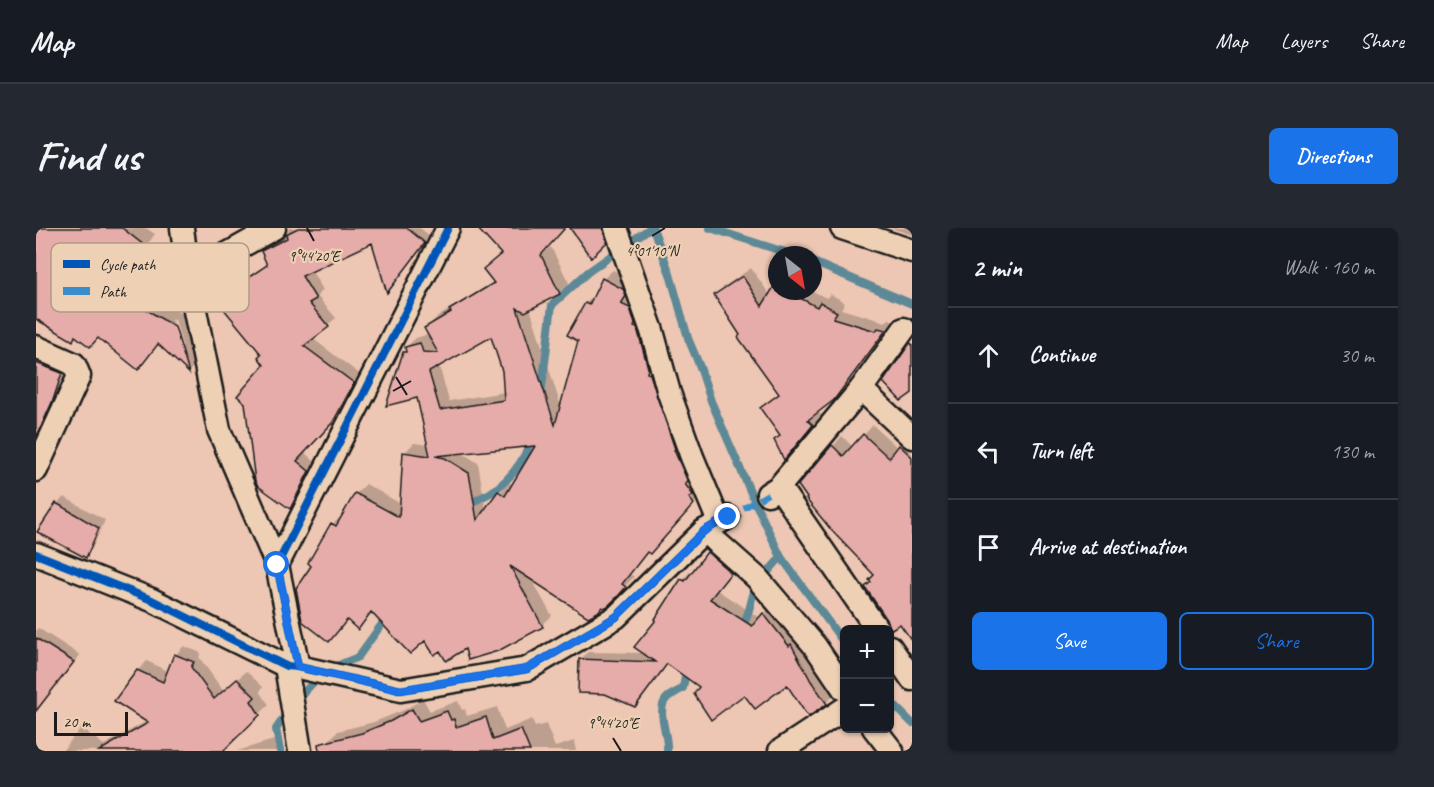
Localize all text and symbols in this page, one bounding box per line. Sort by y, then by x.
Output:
text: Map [30,24,73,59]
text: Map [1215,28,1248,54]
text: Layers [1281,28,1327,54]
text: Share [1360,28,1404,54]
button: Directions [1269,128,1398,184]
text: Find us [36,130,141,183]
text: 4°01'10"N [626,242,681,261]
legend [51,243,249,312]
north arrow [768,246,822,300]
text: 9°44'20"E [288,247,342,266]
text: 2 min [972,251,1022,284]
text: Cycle path [100,255,156,275]
text: Walk · 160 m [1284,255,1374,280]
text: Path [100,282,127,302]
icon: ahead [972,339,1005,372]
text: Continue [1029,341,1095,369]
text: 30 m [1340,343,1374,368]
icon: left [972,435,1005,468]
text: Turn left [1029,437,1093,465]
text: 130 m [1331,439,1374,464]
route end [714,503,740,529]
icon: arrive [972,531,1005,564]
text: Arrive at destination [1029,533,1186,561]
route start [263,551,289,577]
button: Save [972,612,1167,670]
button: Share [1179,612,1374,670]
map controls [840,625,894,733]
button: + [840,625,894,679]
button: − [840,679,894,733]
scale bar [54,709,128,736]
text: 20 m [63,712,90,732]
text: 9°44'20"E [587,714,641,733]

